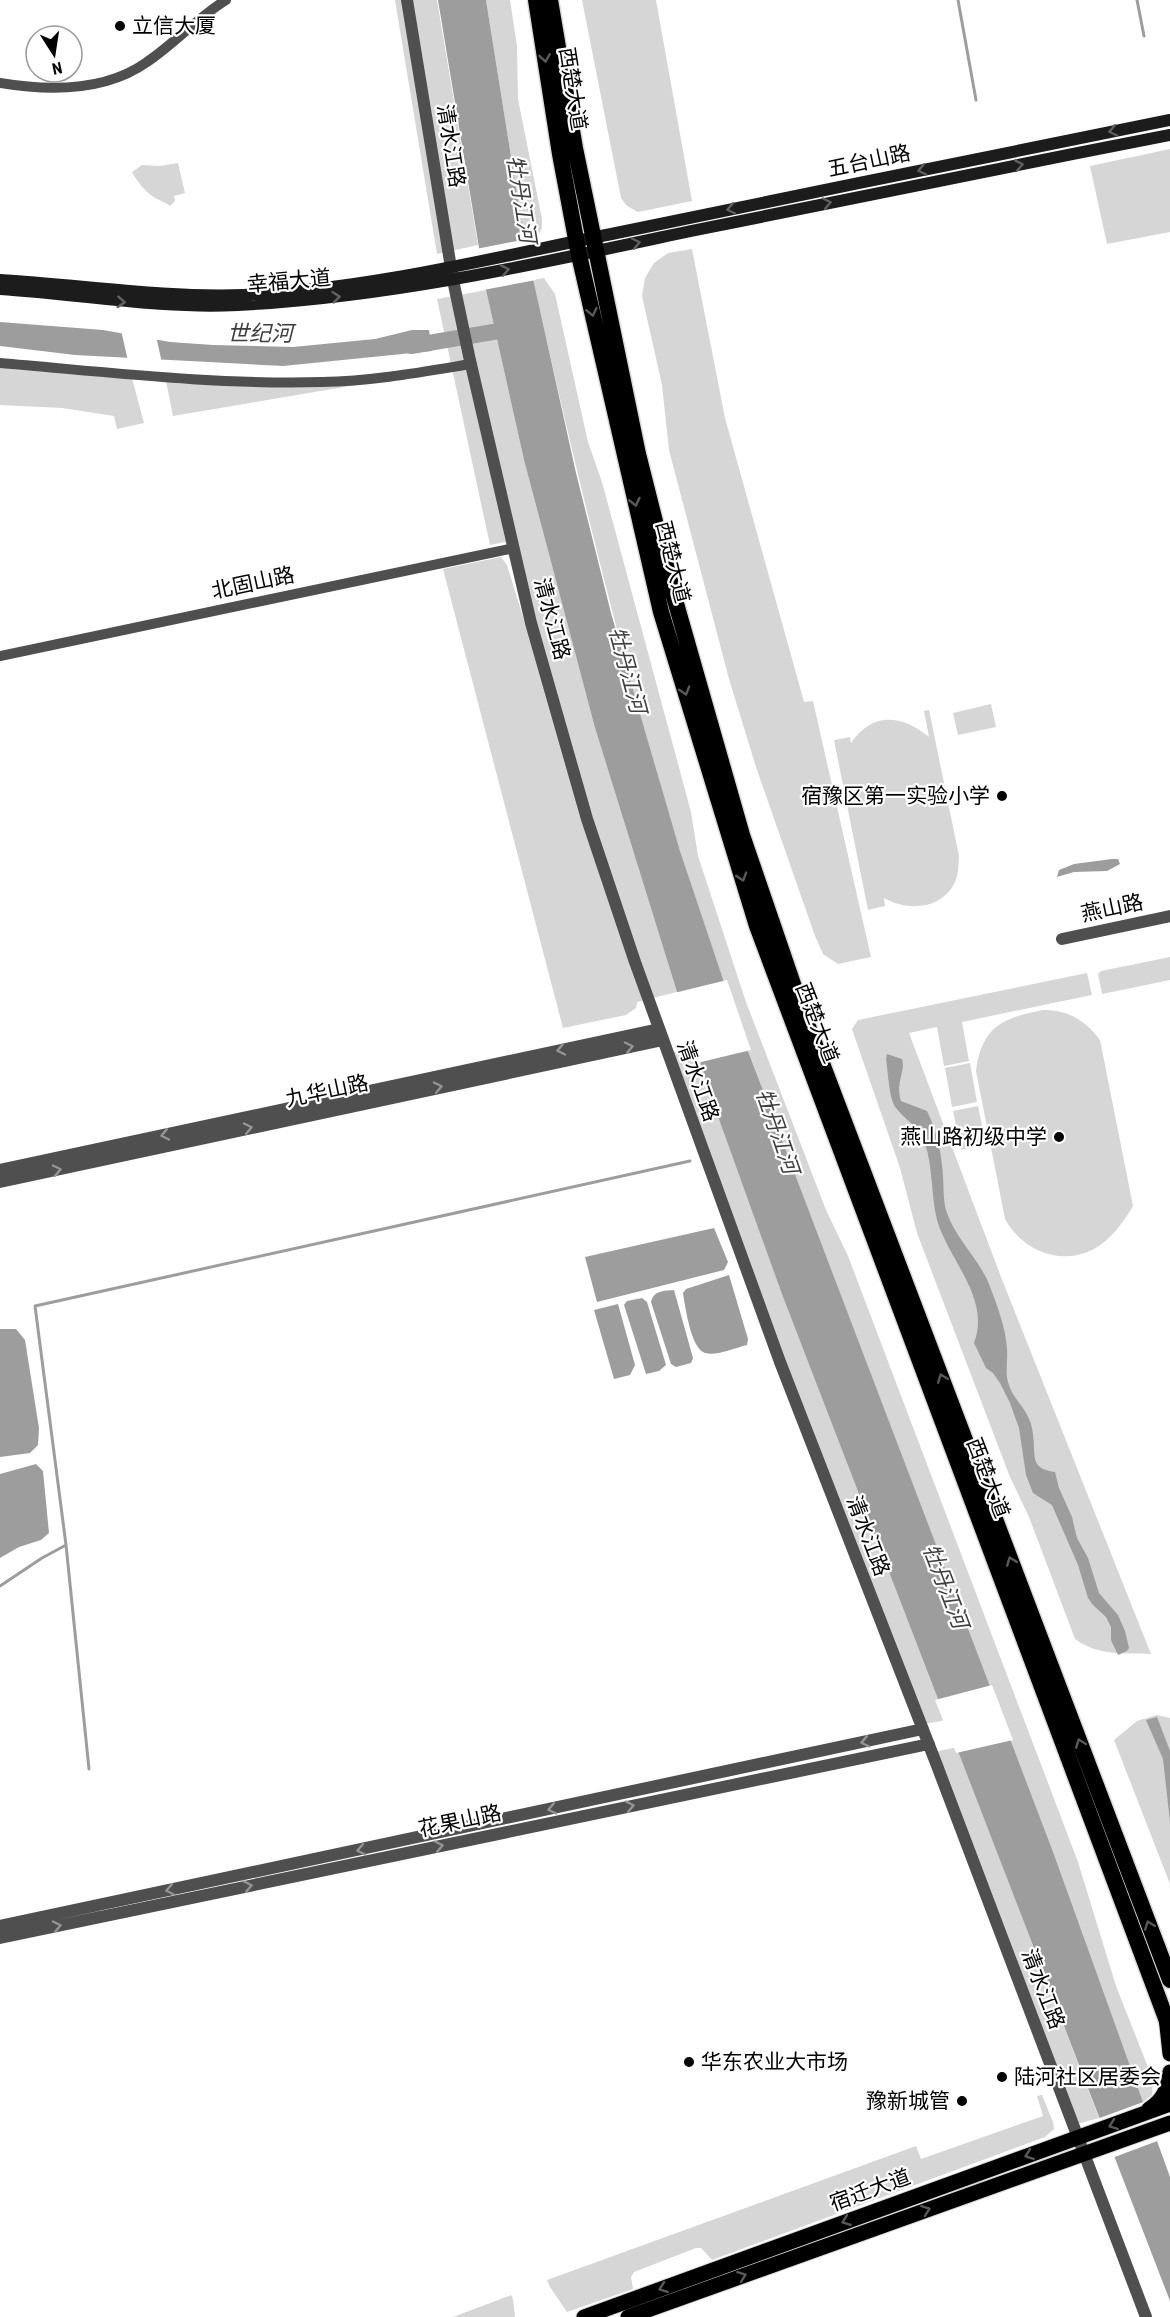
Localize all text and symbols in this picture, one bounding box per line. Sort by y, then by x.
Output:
place label: 立信大厦 [132,14,216,38]
marker: 立信大厦 [113,19,127,33]
north arrow [24,24,84,84]
street label: 西楚大道 [555,46,591,132]
one-way arrow [539,53,551,62]
text: N [50,58,64,78]
street label: 清水江路 [433,103,469,189]
one-way arrow [1108,124,1118,137]
street label: 五台山路 [825,141,913,181]
water label: 牡丹江河 [502,154,541,248]
one-way arrow [1013,159,1023,172]
one-way arrow [917,163,927,176]
one-way arrow [822,197,832,210]
one-way arrow [726,202,736,215]
one-way arrow [631,237,641,250]
one-way arrow [500,264,510,277]
street label: 幸福大道 [246,265,332,297]
one-way arrow [332,291,341,303]
one-way arrow [116,295,125,308]
one-way arrow [585,307,598,317]
water label: 世纪河 [227,321,297,346]
one-way arrow [628,497,641,507]
street label: 西楚大道 [651,518,695,606]
street label: 北固山路 [209,563,297,603]
street label: 清水江路 [530,575,574,663]
water label: 牡丹江河 [604,624,652,720]
one-way arrow [678,685,690,696]
place label: 宿豫区第一实验小学 [801,784,990,808]
marker: 宿豫区第一实验小学 [995,789,1009,803]
one-way arrow [735,871,747,882]
street label: 燕山路 [1079,890,1145,926]
street label: 西楚大道 [791,979,843,1067]
street label: 清水江路 [672,1037,724,1125]
one-way arrow [624,1041,634,1054]
one-way arrow [556,1042,566,1055]
street label: 九华山路 [283,1071,371,1111]
one-way arrow [433,1082,443,1095]
water label: 牡丹江河 [751,1085,805,1181]
one-way arrow [242,1122,252,1135]
place label: 燕山路初级中学 [900,1125,1047,1149]
one-way arrow [160,1127,170,1140]
marker: 燕山路初级中学 [1052,1130,1066,1144]
one-way arrow [52,1164,62,1177]
one-way arrow [936,1374,949,1384]
street label: 西楚大道 [962,1434,1014,1522]
street label: 清水江路 [842,1492,894,1580]
water label: 牡丹江河 [918,1541,974,1635]
one-way arrow [1005,1556,1018,1567]
one-way arrow [861,1734,871,1747]
one-way arrow [1075,1738,1087,1749]
one-way arrow [624,1800,634,1813]
street label: 花果山路 [416,1801,504,1841]
one-way arrow [547,1802,557,1815]
one-way arrow [434,1840,444,1853]
one-way arrow [356,1842,366,1855]
one-way arrow [243,1880,253,1893]
one-way arrow [165,1883,175,1896]
one-way arrow [52,1920,62,1933]
one-way arrow [1144,1921,1157,1931]
street label: 清水江路 [1017,1945,1069,2033]
place label: 华东农业大市场 [701,2050,848,2074]
marker: 华东农业大市场 [682,2055,696,2069]
place label: 陆河社区居委会 [1014,2065,1161,2089]
marker: 陆河社区居委会 [995,2070,1009,2084]
place label: 豫新城管 [866,2089,950,2113]
marker: 豫新城管 [955,2094,969,2108]
one-way arrow [1108,2117,1119,2130]
one-way arrow [1024,2147,1035,2160]
street label: 宿迁大道 [826,2164,914,2216]
one-way arrow [920,2204,930,2217]
one-way arrow [841,2214,852,2227]
one-way arrow [736,2270,747,2283]
one-way arrow [658,2281,669,2294]

